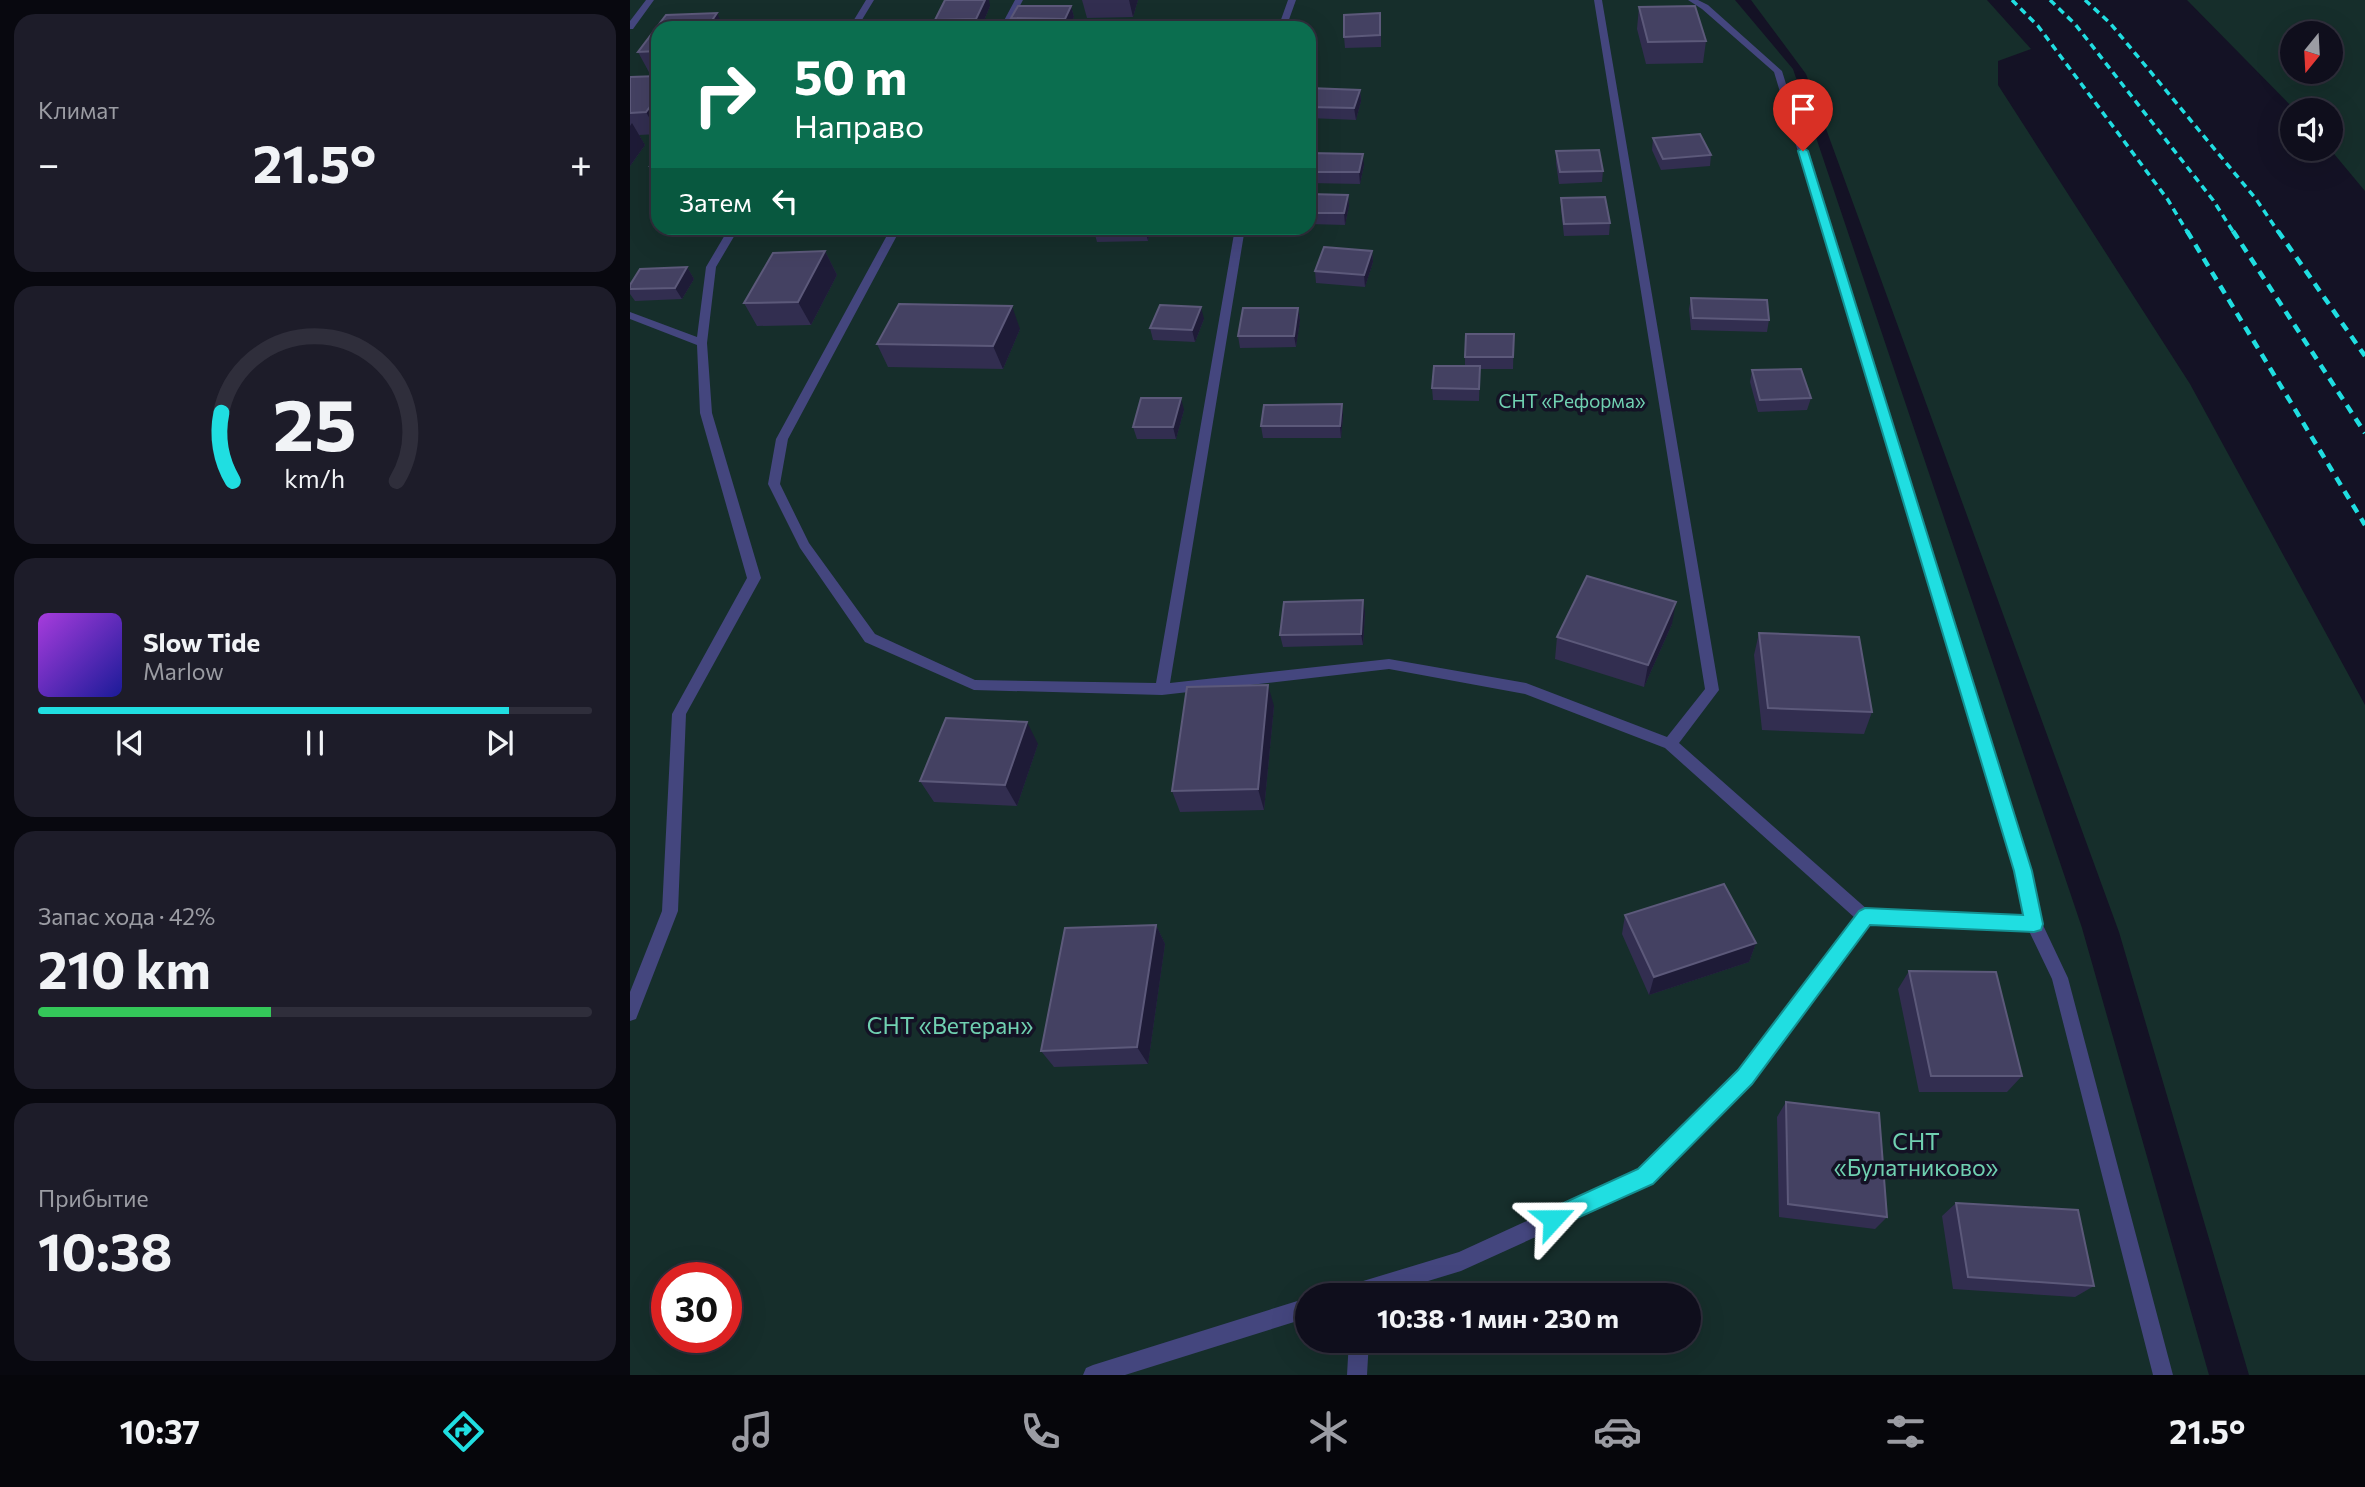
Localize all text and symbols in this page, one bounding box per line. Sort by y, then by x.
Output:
north arrow [2280,21,2343,84]
map controls [2280,21,2343,161]
text: 50 m [794,45,907,105]
icon: right [679,49,770,140]
pin [1773,79,1833,151]
icon: arrive [1784,90,1822,128]
text: Климат [38,96,119,124]
button: sound [2280,98,2343,161]
text: Направо [794,105,924,145]
text: 21.5° [253,130,376,194]
text: − [38,139,60,186]
text: + [570,139,592,186]
icon: left [766,182,804,220]
text: Затем [679,186,752,217]
text: 25 [273,378,357,467]
park label: СНТ «Реформа» [1498,389,1646,412]
text: km/h [285,463,345,493]
text: Slow Tide [143,626,260,657]
text: Marlow [143,657,224,685]
icon: previous [111,724,149,762]
icon: pause [296,724,334,762]
icon: next [481,724,519,762]
text: Запас хода · 42% [38,902,215,930]
text: 210 km [38,936,211,1000]
park label: СНТ «Ветеран» [867,1011,1033,1039]
park label: СНТ «Булатниково» [1834,1127,1998,1181]
position arrow [1516,1182,1590,1256]
text: Прибытие [38,1184,149,1212]
text: 10:38 [38,1218,172,1282]
speed limit sign: 30 [651,1262,742,1353]
text: 10:38 · 1 мин · 230 m [1377,1302,1619,1333]
icon: directions [439,1407,488,1456]
icon: music [728,1407,777,1456]
icon: phone [1016,1407,1065,1456]
icon: climate [1304,1407,1353,1456]
icon: car [1593,1407,1642,1456]
icon: filters [1881,1407,1930,1456]
text: 10:37 [120,1411,200,1451]
text: 21.5° [2169,1411,2245,1451]

